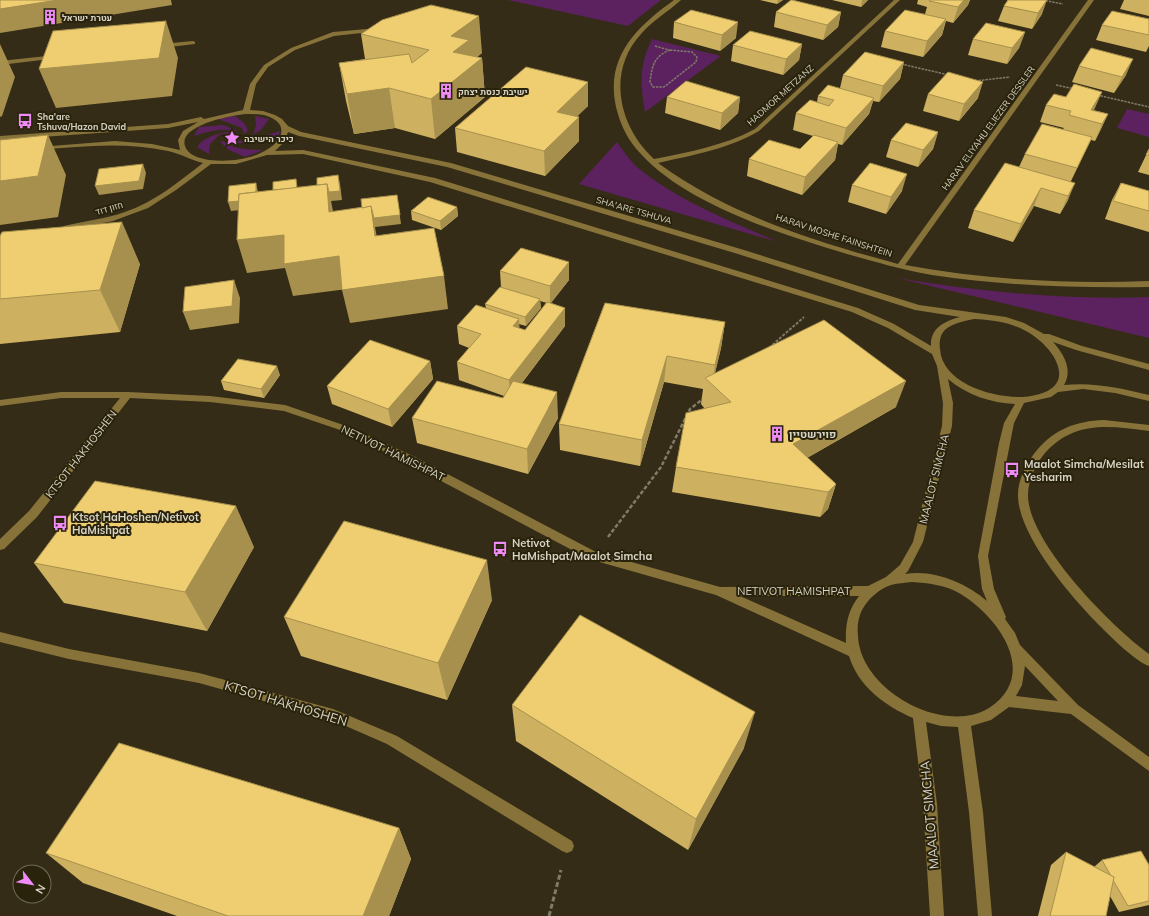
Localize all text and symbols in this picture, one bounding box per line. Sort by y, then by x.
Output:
building icon: עטרת ישראל [41,8,59,26]
place label: עטרת ישראל [62,12,112,23]
street label: HADMOR METZANZ [744,62,816,128]
street label: HARAV ELIYAHU ELIEZER DESSLER [939,64,1037,192]
building icon: ישיבת כנסת יצחק [437,82,455,100]
place label: ישיבת כנסת יצחק [458,86,527,97]
place label: Sha'are Tshuva/Hazon David [37,111,126,132]
bus stop icon: Sha'are Tshuva/Hazon David [16,112,34,130]
place icon: כיכר הישיבה [223,129,241,147]
place label: כיכר הישיבה [244,133,294,144]
street label: SHA'ARE TSHUVA [595,194,674,226]
street label: חזון דוד [94,199,124,217]
street label: HARAV MOSHE FAINSHTEIN [774,211,894,259]
street label: KTSOT HAKHOSHEN [42,407,120,501]
street label: NETIVOT HAMISHPAT [339,422,447,484]
building icon: פוירשטיין [768,425,786,443]
place label: פוירשטיין [789,427,836,441]
street label: MAALOT SIMCHA [916,433,952,525]
place label: Maalot Simcha/Mesilat Yesharim [1023,457,1144,484]
bus stop icon: Maalot Simcha/Mesilat Yesharim [1003,461,1021,479]
place label: Ktsot HaHoshen/Netivot HaMishpat [72,510,199,537]
bus stop icon: Ktsot HaHoshen/Netivot HaMishpat [51,514,69,532]
place label: Netivot HaMishpat/Maalot Simcha [512,536,653,563]
bus stop icon: Netivot HaMishpat/Maalot Simcha [491,540,509,558]
street label: NETIVOT HAMISHPAT [737,584,851,598]
street label: KTSOT HAKHOSHEN [223,677,349,729]
street label: MAALOT SIMCHA [916,760,942,870]
north arrow [12,864,52,904]
text: N [32,882,49,896]

